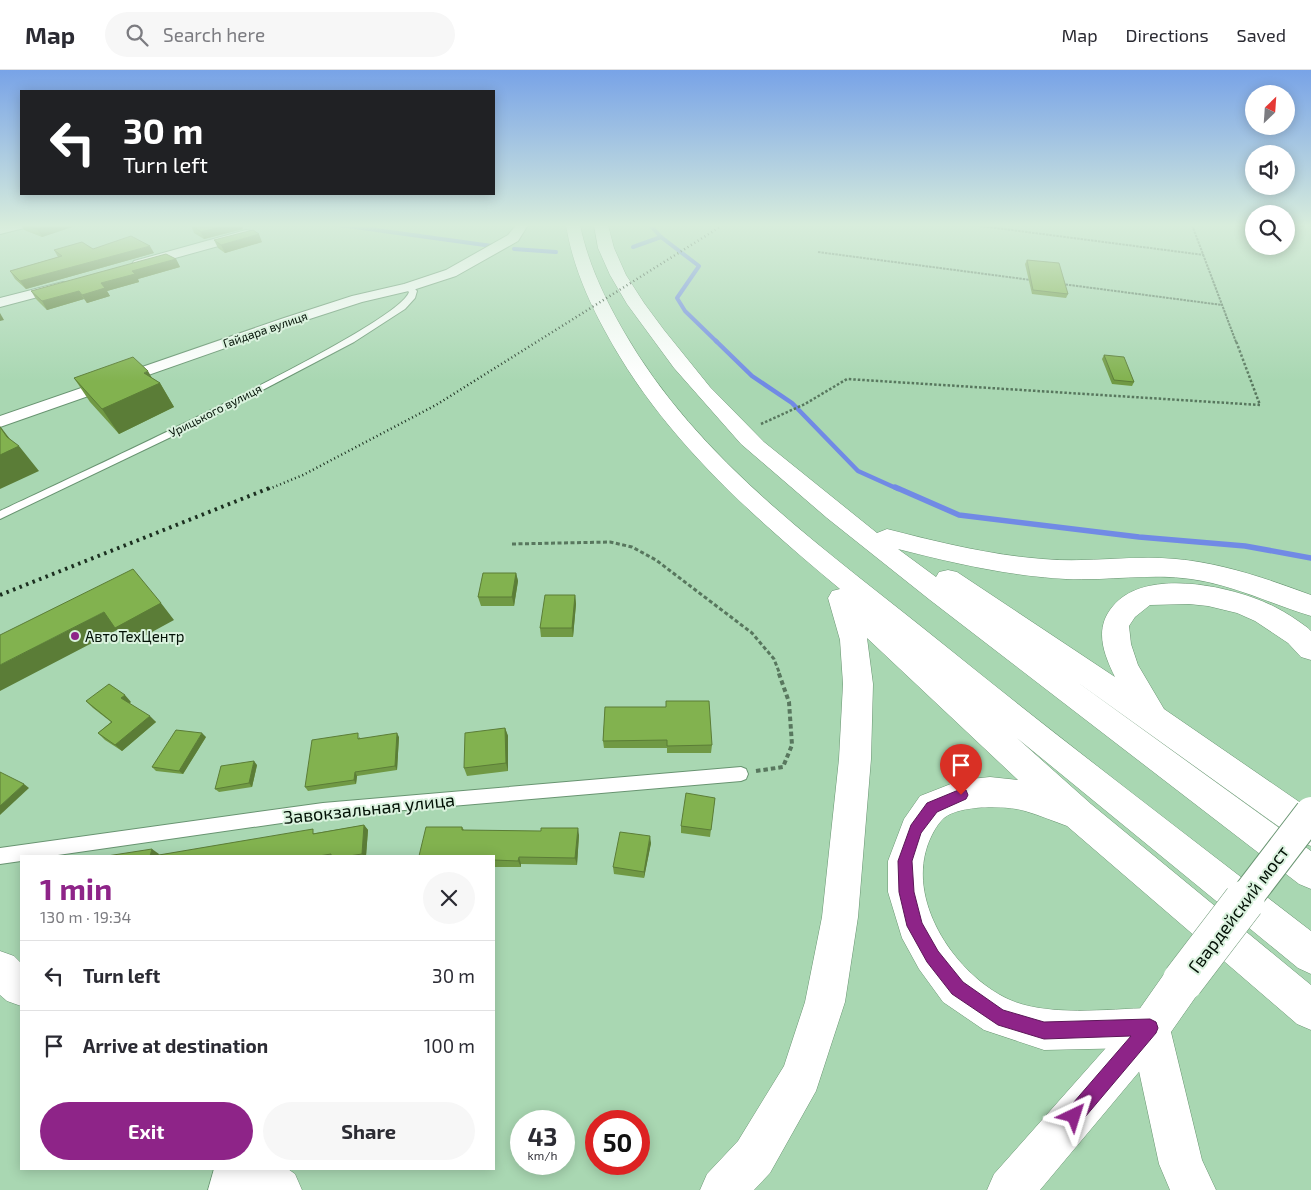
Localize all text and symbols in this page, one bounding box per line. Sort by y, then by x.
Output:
search box [105,12,455,57]
text: Map [25,20,75,49]
icon: search [123,21,151,49]
text: Search here [163,23,265,46]
text: Map [1061,24,1098,46]
text: Directions [1126,24,1209,46]
text: Saved [1237,24,1286,46]
north arrow [1245,85,1295,135]
map controls [1245,85,1295,255]
text: 30 m [123,109,203,151]
icon: left [40,110,105,175]
button: sound [1245,145,1295,195]
text: Turn left [123,151,208,177]
button: search [1245,205,1295,255]
street label: Гайдара вулиця [221,308,309,351]
street label: Урицького вулиця [166,381,264,440]
place label: АвтоТехЦентр [85,627,185,645]
marker: АвтоТехЦентр [69,630,81,642]
pin [940,744,982,795]
icon: arrive [947,751,975,779]
street label: Завокзальная улица [282,788,456,828]
street label: Гвардейский мост [1183,841,1293,977]
text: 1 min [40,870,112,906]
button: close [423,872,475,924]
text: 130 m · 19:34 [40,907,131,926]
icon: left [40,962,68,990]
text: Turn left [83,964,160,987]
text: 30 m [432,964,475,987]
icon: arrive [40,1032,68,1060]
text: Arrive at destination [83,1034,268,1057]
text: 100 m [424,1034,475,1057]
position arrow [1047,1089,1099,1141]
button: Exit [40,1102,253,1160]
button: Share [263,1102,475,1160]
speed limit sign: 50 [585,1110,650,1175]
text: 43 [527,1121,558,1151]
text: km/h [528,1148,557,1162]

